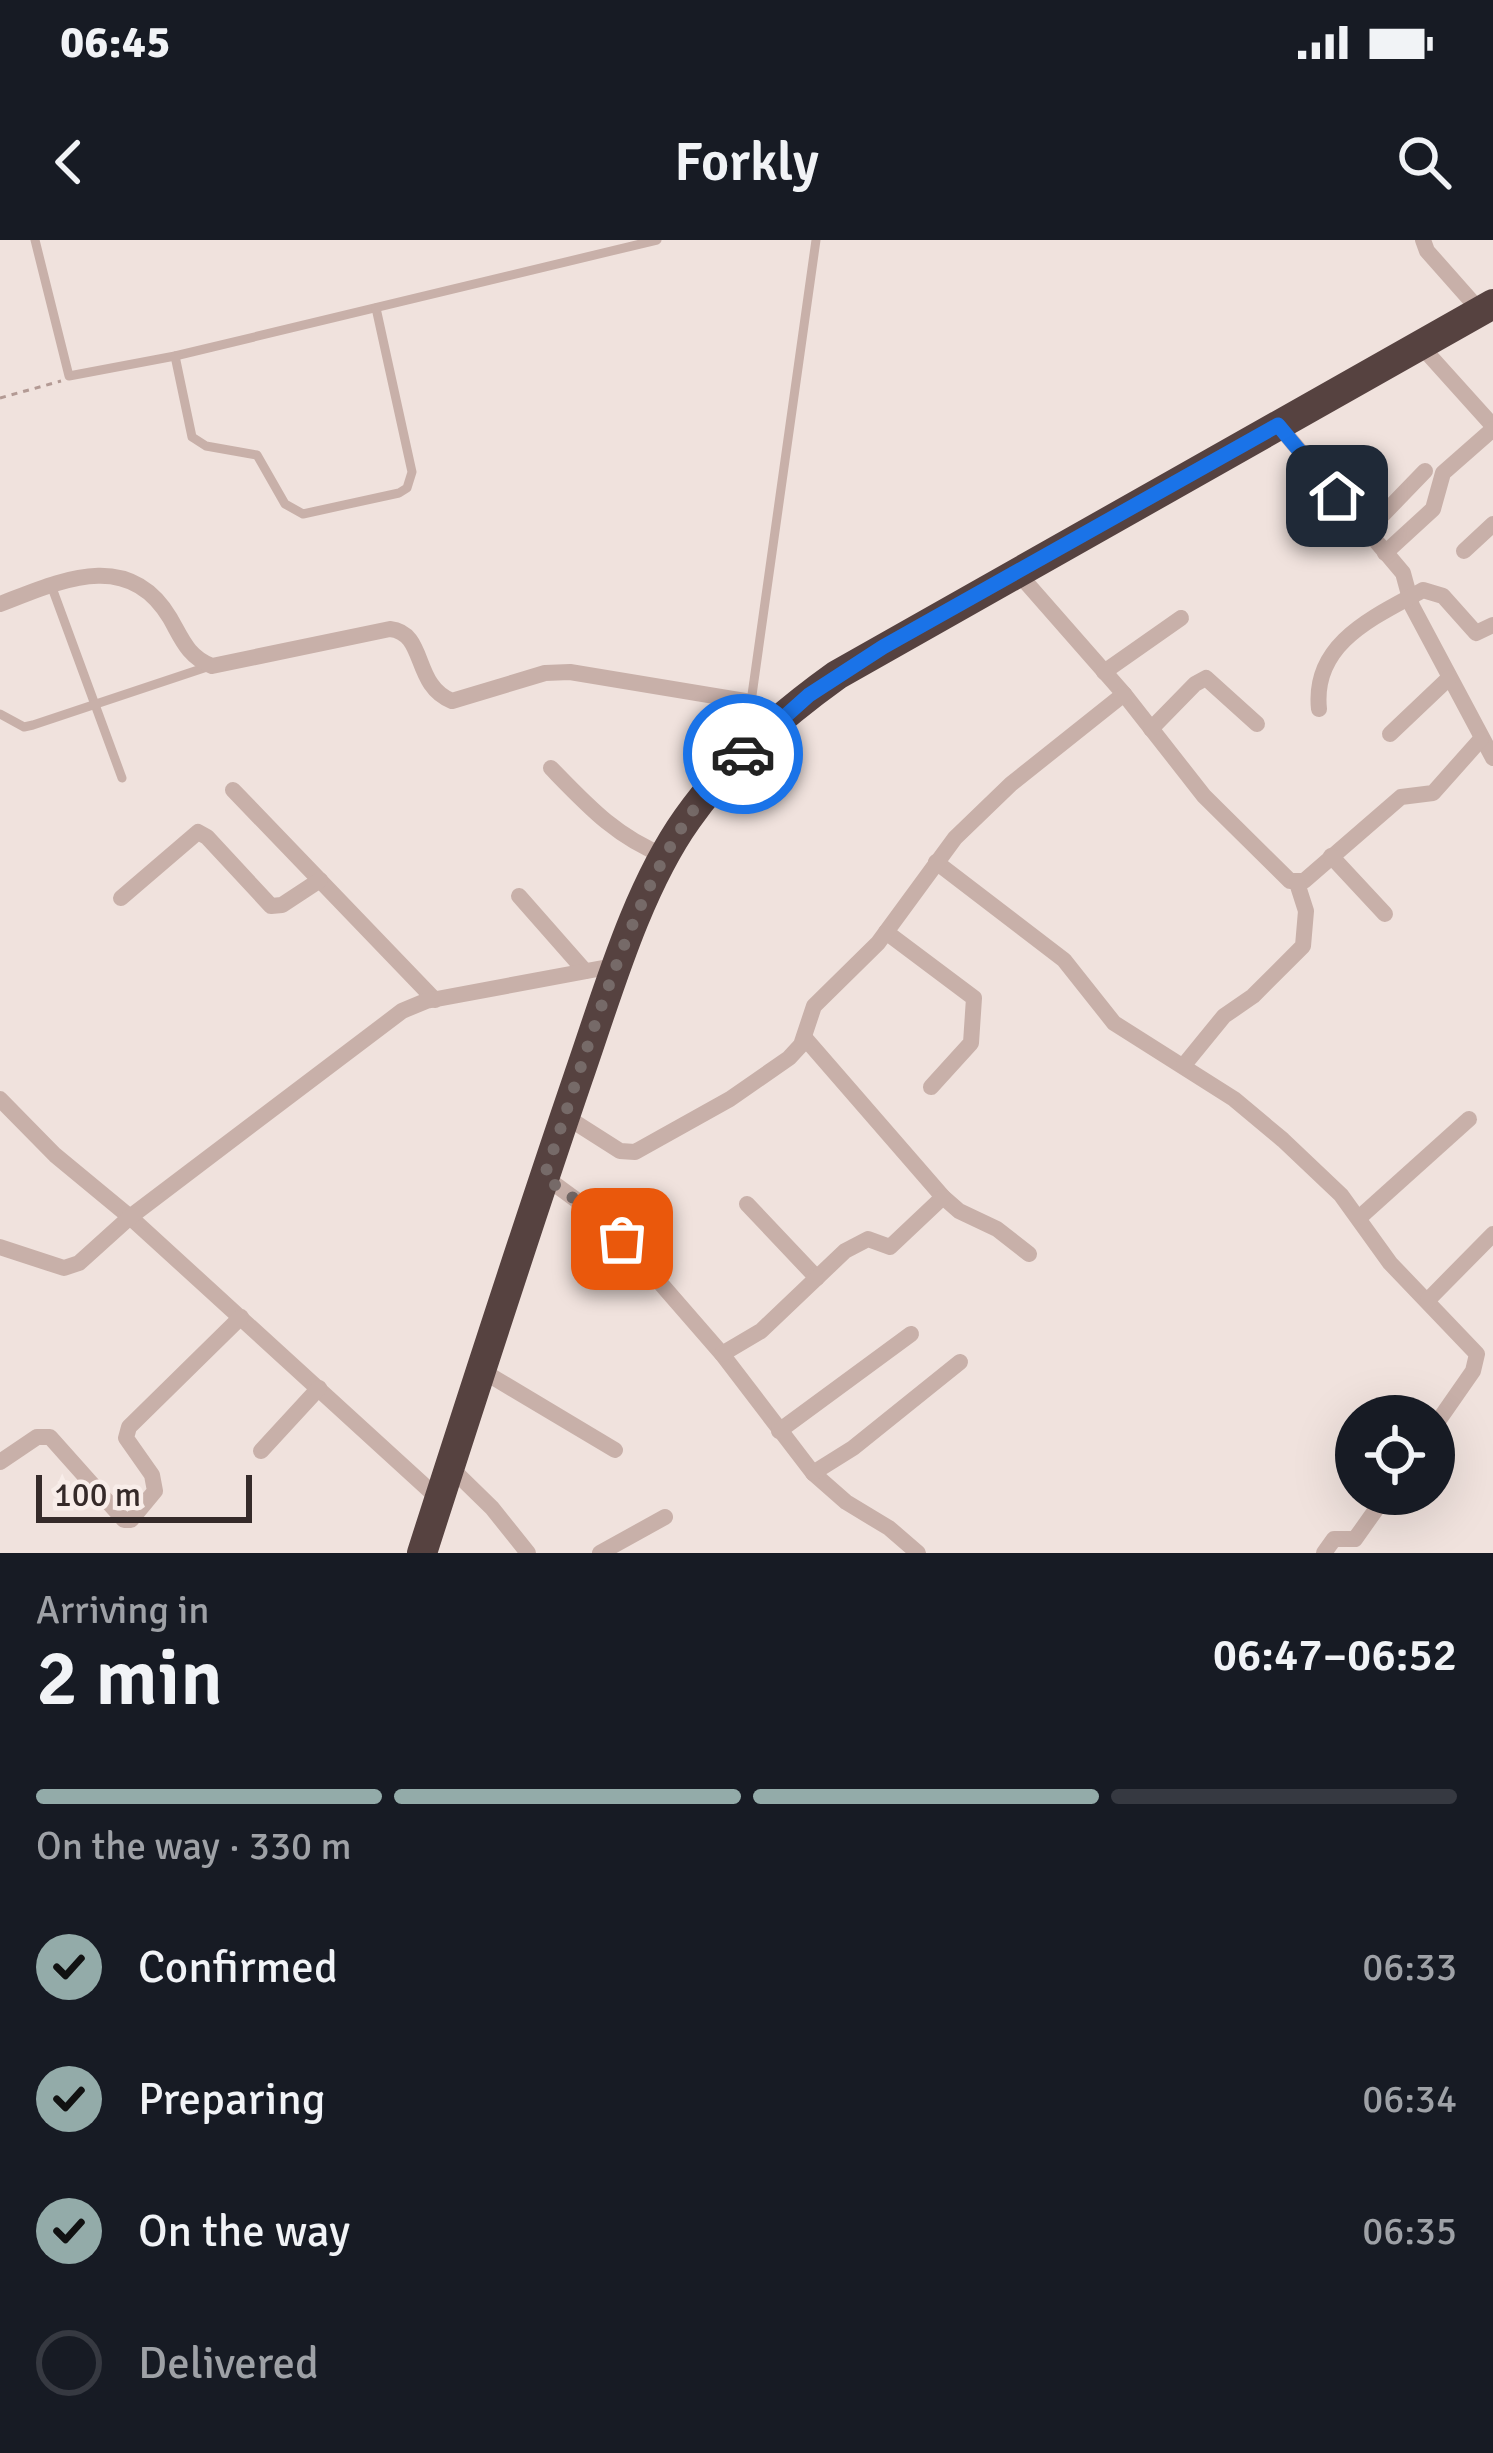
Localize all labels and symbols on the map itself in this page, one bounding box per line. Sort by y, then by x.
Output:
pin [1286,445,1388,547]
courier [683,694,803,814]
pin [571,1188,673,1290]
scale bar [36,1469,252,1522]

